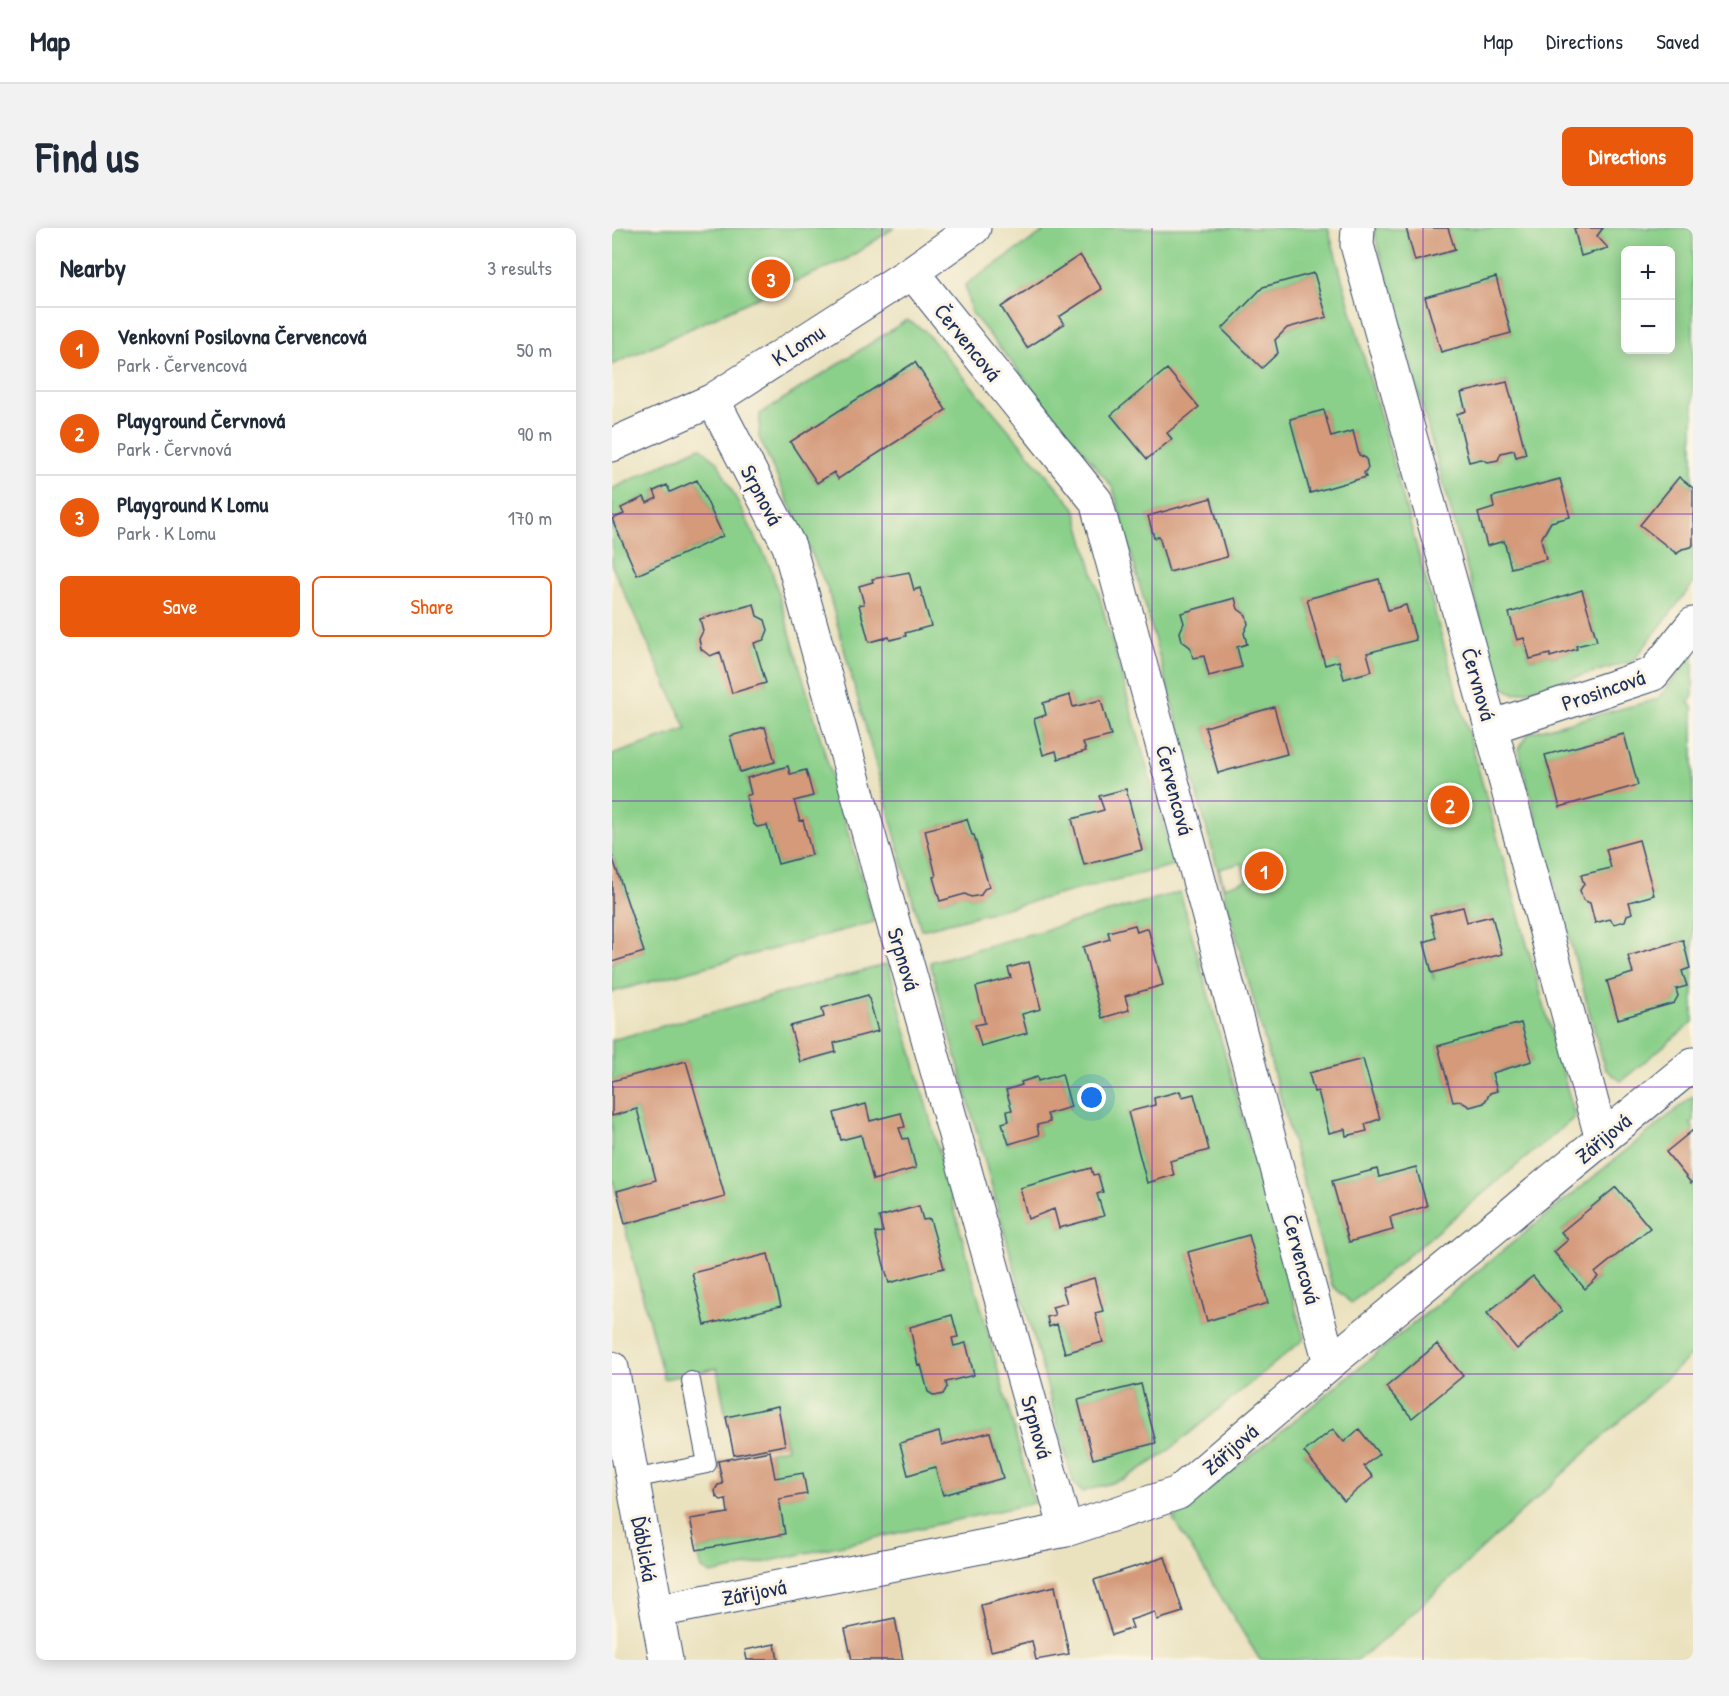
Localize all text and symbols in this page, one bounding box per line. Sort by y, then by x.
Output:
text: Map [30,22,70,60]
text: Map [1483,27,1513,56]
text: Directions [1546,27,1623,56]
text: Saved [1656,27,1699,56]
button: Directions [1562,127,1693,186]
text: Find us [36,128,139,185]
map controls [1621,246,1675,354]
button: + [1621,246,1675,300]
text: Nearby [60,250,126,285]
text: 3 results [487,254,552,281]
pin: 3 [752,256,790,302]
street label: Červencová [928,297,1009,387]
button: − [1621,300,1675,354]
street label: K Lomu [766,317,830,373]
text: Venkovní Posilovna Červencová [117,321,366,351]
text: 1 [76,336,83,363]
text: 50 m [516,336,552,363]
text: Park · Červencová [117,351,247,378]
text: Playground Červnová [117,405,285,435]
text: 2 [75,420,84,447]
text: 90 m [518,420,552,447]
text: Park · Červnová [117,435,231,462]
street label: Srpnová [734,460,790,531]
text: Playground K Lomu [117,489,268,519]
text: 3 [75,504,84,531]
text: 170 m [508,504,552,531]
text: Park · K Lomu [117,519,216,546]
button: Save [60,576,300,637]
button: Share [312,576,552,637]
street label: Červnová [1454,644,1504,724]
street label: Prosincová [1557,662,1649,718]
street label: Červencová [1149,742,1201,838]
pin: 2 [1430,782,1470,828]
pin: 1 [1244,848,1284,894]
street label: Srpnová [880,924,928,994]
your location [1077,1083,1106,1112]
street label: Zářijová [1569,1105,1638,1170]
street label: Červencová [1276,1211,1328,1307]
street label: Srpnová [1014,1392,1060,1462]
street label: Zářijová [1196,1416,1265,1482]
street label: Ďáblická [625,1514,665,1584]
street label: Zářijová [719,1571,789,1613]

